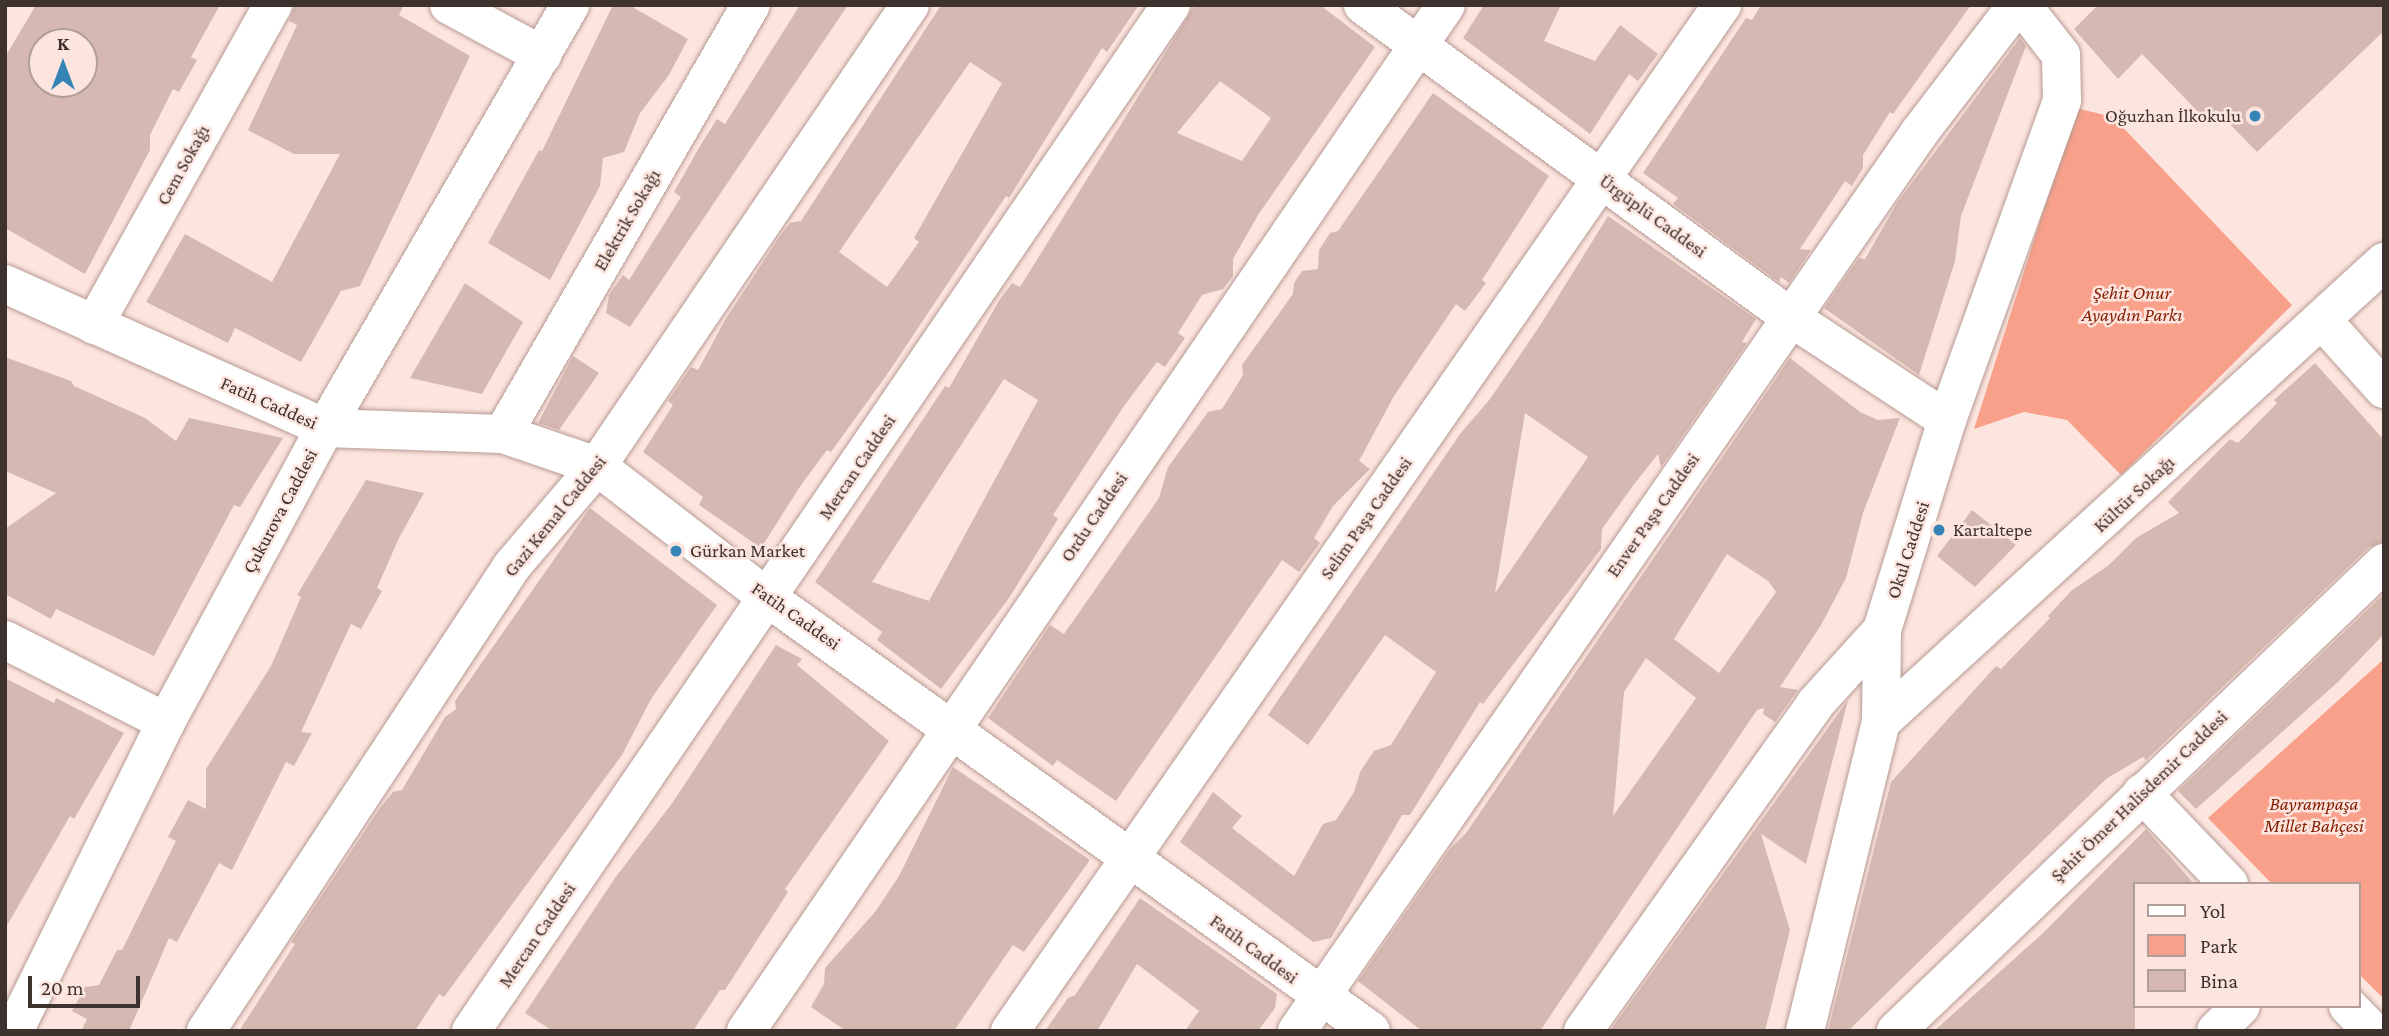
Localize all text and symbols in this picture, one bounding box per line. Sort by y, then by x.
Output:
north arrow [28,28,98,98]
text: K [57,33,69,54]
place label: Oğuzhan İlkokulu [2105,105,2241,127]
marker: Oğuzhan İlkokulu [2247,108,2263,124]
street label: Cem Sokağı [152,121,214,209]
street label: Elektrik Sokağı [589,165,665,275]
street label: Ürgüplü Caddesi [1595,169,1711,263]
park label: Şehit Onur Ayaydın Parkı [2082,282,2182,326]
street label: Fatih Caddesi [217,372,321,434]
street label: Mercan Caddesi [814,410,900,524]
street label: Çukurova Caddesi [238,445,322,577]
street label: Enver Paşa Caddesi [1602,449,1704,581]
street label: Gazi Kemal Caddesi [499,451,611,581]
street label: Kültür Sokağı [2089,451,2179,537]
street label: Selim Paşa Caddesi [1315,452,1417,584]
street label: Ordu Caddesi [1056,468,1132,566]
street label: Okul Caddesi [1882,498,1934,602]
place label: Kartaltepe [1953,519,2032,541]
marker: Kartaltepe [1931,522,1947,538]
place label: Gürkan Market [690,540,805,562]
marker: Gürkan Market [668,543,684,559]
street label: Fatih Caddesi [747,577,845,655]
street label: Şehit Ömer Halisdemir Caddesi [2046,705,2232,887]
park label: Bayrampaşa Millet Bahçesi [2264,793,2364,837]
street label: Mercan Caddesi [494,878,580,992]
legend [2134,882,2361,1008]
text: Yol [2200,899,2226,923]
street label: Fatih Caddesi [1205,909,1303,989]
text: Park [2200,934,2237,958]
scale bar [32,962,144,1006]
text: Bina [2200,969,2238,993]
text: 20 m [41,976,84,1000]

